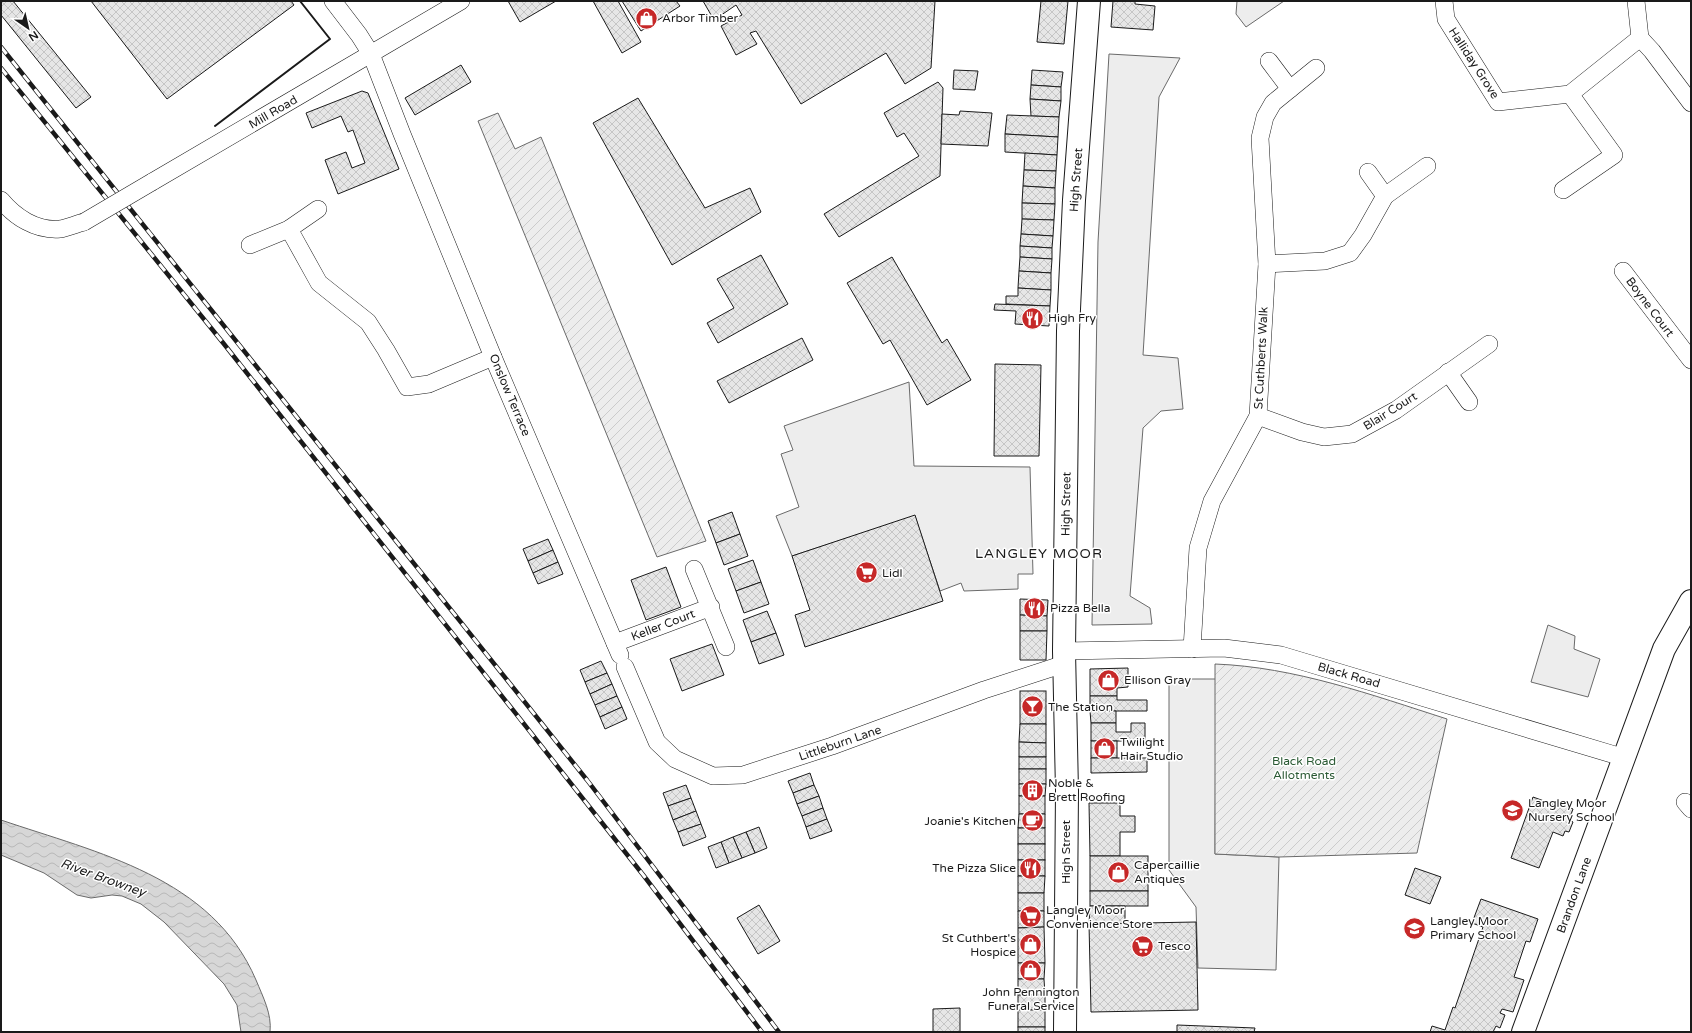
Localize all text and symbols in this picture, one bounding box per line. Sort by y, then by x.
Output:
shop icon: Arbor Timber [634,5,660,31]
north arrow [8,8,48,48]
place label: Arbor Timber [662,11,739,25]
street label: Halliday Grove [1446,25,1502,102]
text: N [26,28,41,44]
street label: Mill Road [246,93,300,131]
street label: High Street [1067,147,1085,213]
street label: Boyne Court [1623,274,1677,340]
restaurant icon: High Fry [1019,305,1045,331]
street label: St Cuthberts Walk [1251,306,1271,410]
place label: High Fry [1048,311,1096,325]
street label: Onslow Terrace [486,352,534,438]
street label: Blair Court [1361,389,1420,433]
street label: High Street [1058,471,1074,536]
district label: LANGLEY MOOR [975,545,1103,562]
supermarket icon: Lidl [853,560,879,586]
place label: Lidl [882,566,902,580]
restaurant icon: Pizza Bella [1021,595,1047,621]
place label: Pizza Bella [1050,601,1111,615]
street label: Keller Court [629,606,697,644]
street label: Black Road [1316,659,1382,691]
shop icon: Ellison Gray [1096,667,1122,693]
place label: Ellison Gray [1124,673,1191,687]
bar icon: The Station [1020,694,1046,720]
place label: The Station [1048,700,1113,714]
street label: Littleburn Lane [797,722,883,764]
place label: Twilight Hair Studio [1120,735,1183,763]
shop icon: Twilight Hair Studio [1091,736,1117,762]
park label: Black Road Allotments [1272,754,1336,782]
place label: Noble & Brett Roofing [1048,776,1125,804]
building icon: Noble & Brett Roofing [1019,777,1045,803]
place label: Langley Moor Nursery School [1528,796,1615,824]
school or university icon: Langley Moor Nursery School [1499,797,1525,823]
cafe icon: Joanie's Kitchen [1019,808,1045,834]
place label: Joanie's Kitchen [924,814,1016,828]
street label: High Street [1059,819,1073,884]
water label: River Browney [58,855,149,901]
restaurant icon: The Pizza Slice [1018,855,1044,881]
street label: Brandon Lane [1554,855,1594,935]
place label: Capercaillie Antiques [1134,858,1200,886]
shop icon: Capercaillie Antiques [1106,859,1132,885]
place label: The Pizza Slice [932,861,1016,875]
place label: Langley Moor Convenience Store [1046,903,1153,931]
supermarket icon: Langley Moor Convenience Store [1018,904,1044,930]
place label: Langley Moor Primary School [1430,914,1516,942]
school or university icon: Langley Moor Primary School [1402,915,1428,941]
place label: St Cuthbert's Hospice [942,931,1016,959]
shop icon: St Cuthbert's Hospice [1018,932,1044,958]
supermarket icon: Tesco [1130,933,1156,959]
place label: Tesco [1158,939,1191,953]
shop icon: John Pennington Funeral Service [1018,958,1044,984]
place label: John Pennington Funeral Service [983,985,1079,1013]

